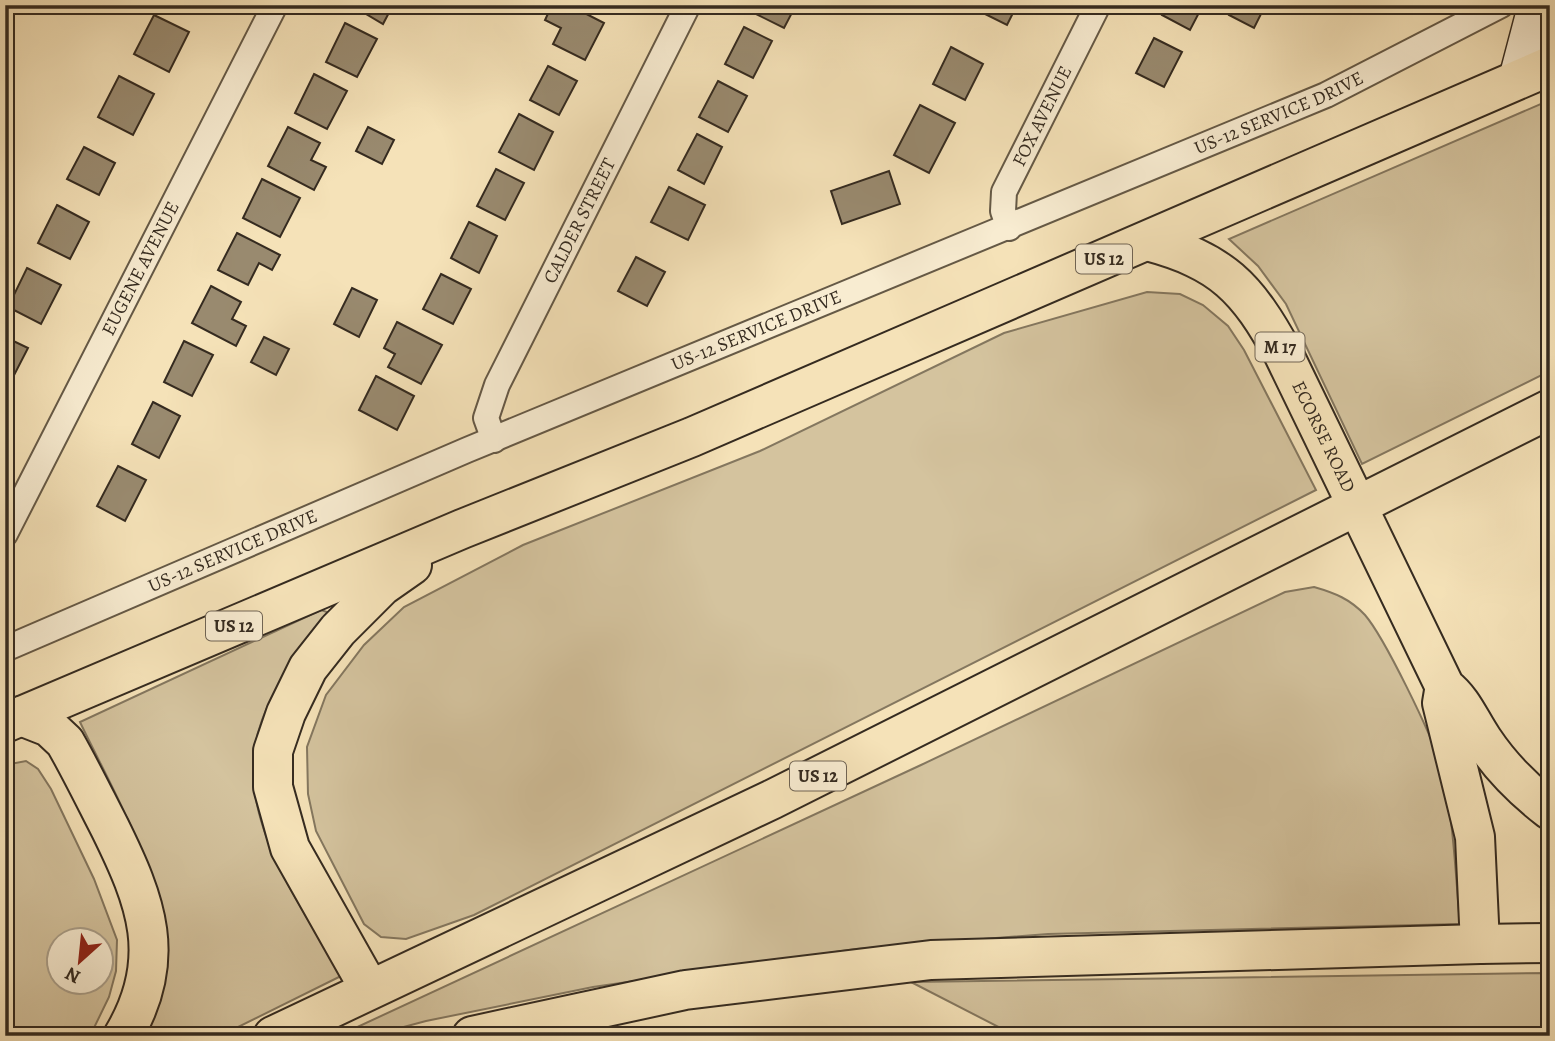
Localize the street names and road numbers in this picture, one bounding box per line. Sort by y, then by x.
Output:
street label: FOX AVENUE [1006,61,1078,171]
street label: US-12 SERVICE DRIVE [1190,65,1368,161]
street label: CALDER STREET [537,153,622,288]
street label: EUGENE AVENUE [95,197,186,340]
road number: US 12 [1076,244,1132,274]
street label: US-12 SERVICE DRIVE [667,284,845,377]
road number: M 17 [1256,332,1304,362]
street label: ECORSE ROAD [1285,376,1362,497]
street label: US-12 SERVICE DRIVE [144,503,321,599]
road number: US 12 [206,612,262,640]
road number: US 12 [790,762,846,790]

